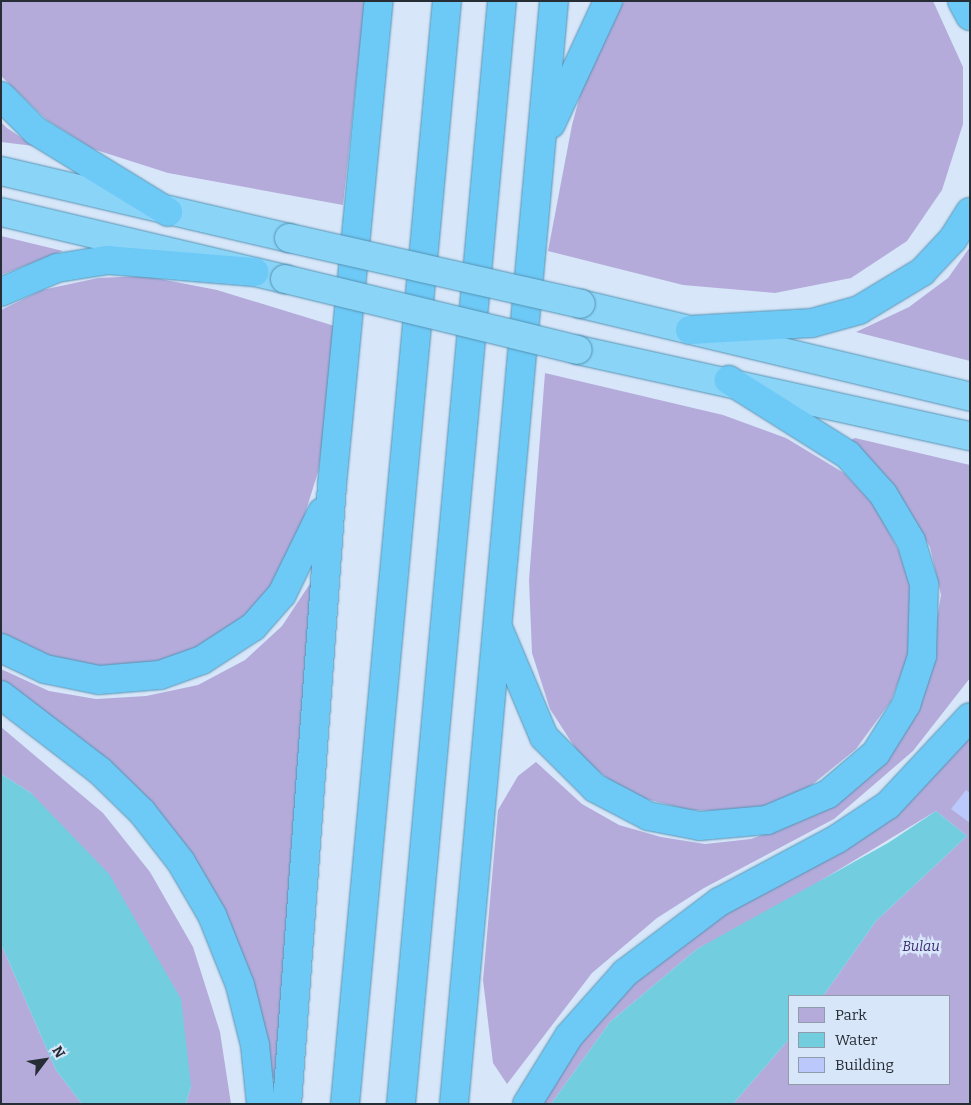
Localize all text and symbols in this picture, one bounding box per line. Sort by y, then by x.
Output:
park label: Bulau [902,939,940,955]
legend [788,995,951,1085]
text: Park [835,1006,867,1024]
text: Water [835,1031,877,1049]
north arrow [20,1035,70,1085]
text: N [48,1043,68,1061]
text: Building [835,1056,894,1074]

